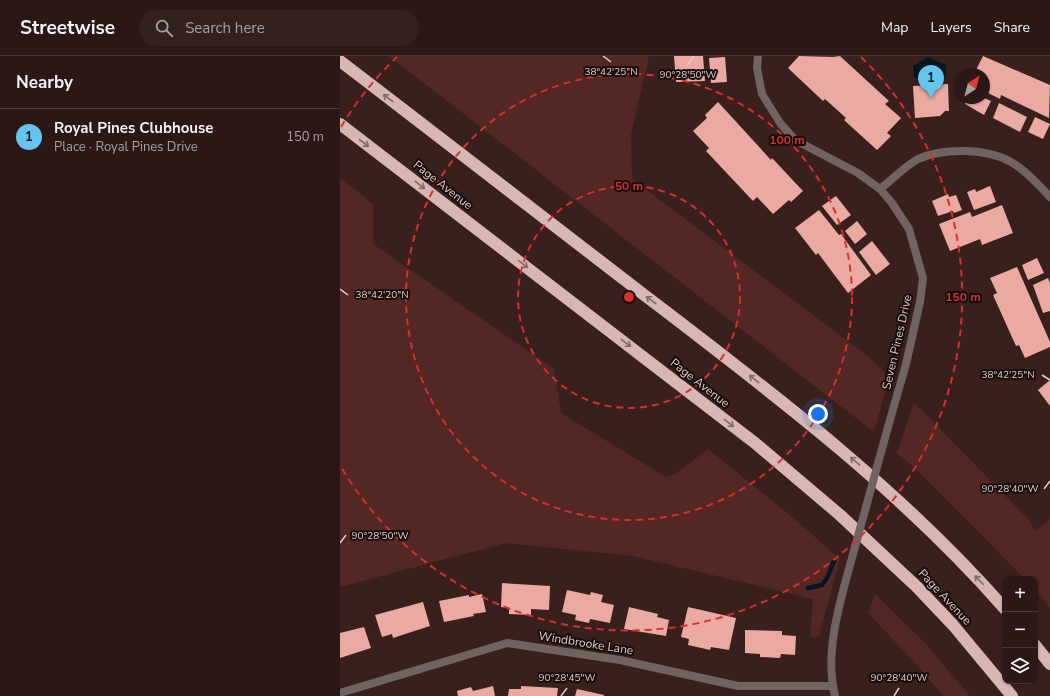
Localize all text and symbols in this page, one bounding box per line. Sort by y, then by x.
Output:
search box [139,10,419,46]
text: Streetwise [20,15,115,41]
icon: search [153,17,175,39]
text: Search here [185,18,265,38]
text: Map [881,18,908,37]
text: Layers [930,18,972,37]
text: Share [994,18,1030,37]
text: 38°42'25"N [584,65,638,79]
pin: 1 [918,65,944,98]
text: 90°28'50"W [660,68,716,82]
north arrow [954,68,990,104]
text: Nearby [16,71,73,94]
one-way arrow [383,94,394,102]
text: Royal Pines Clubhouse [54,118,213,138]
text: 1 [25,128,33,146]
text: 150 m [286,128,324,146]
text: 100 m [769,132,805,148]
text: Place · Royal Pines Drive [54,138,198,156]
one-way arrow [359,139,370,147]
street label: Page Avenue [410,157,476,213]
text: 50 m [615,178,643,194]
one-way arrow [414,181,425,190]
one-way arrow [517,260,528,269]
text: 38°42'20"N [355,288,409,302]
text: 150 m [945,289,981,305]
centre of rings [622,290,636,304]
street label: Seven Pines Drive [878,293,916,391]
one-way arrow [645,296,656,304]
one-way arrow [620,339,631,348]
street label: Page Avenue [667,355,733,411]
text: 38°42'25"N [981,368,1035,382]
one-way arrow [748,375,759,383]
your location [808,404,828,424]
one-way arrow [723,419,734,427]
one-way arrow [849,456,860,465]
text: 90°28'40"W [982,482,1038,496]
text: 90°28'50"W [352,529,408,543]
street label: Page Avenue [915,566,975,628]
one-way arrow [974,575,984,585]
map controls [1002,576,1038,684]
button: + [1002,576,1038,612]
button: − [1002,612,1038,648]
street label: Windbrooke Lane [537,628,635,658]
button: layers [1002,648,1038,684]
text: 90°28'45"W [539,671,595,685]
text: 90°28'40"W [871,671,927,685]

